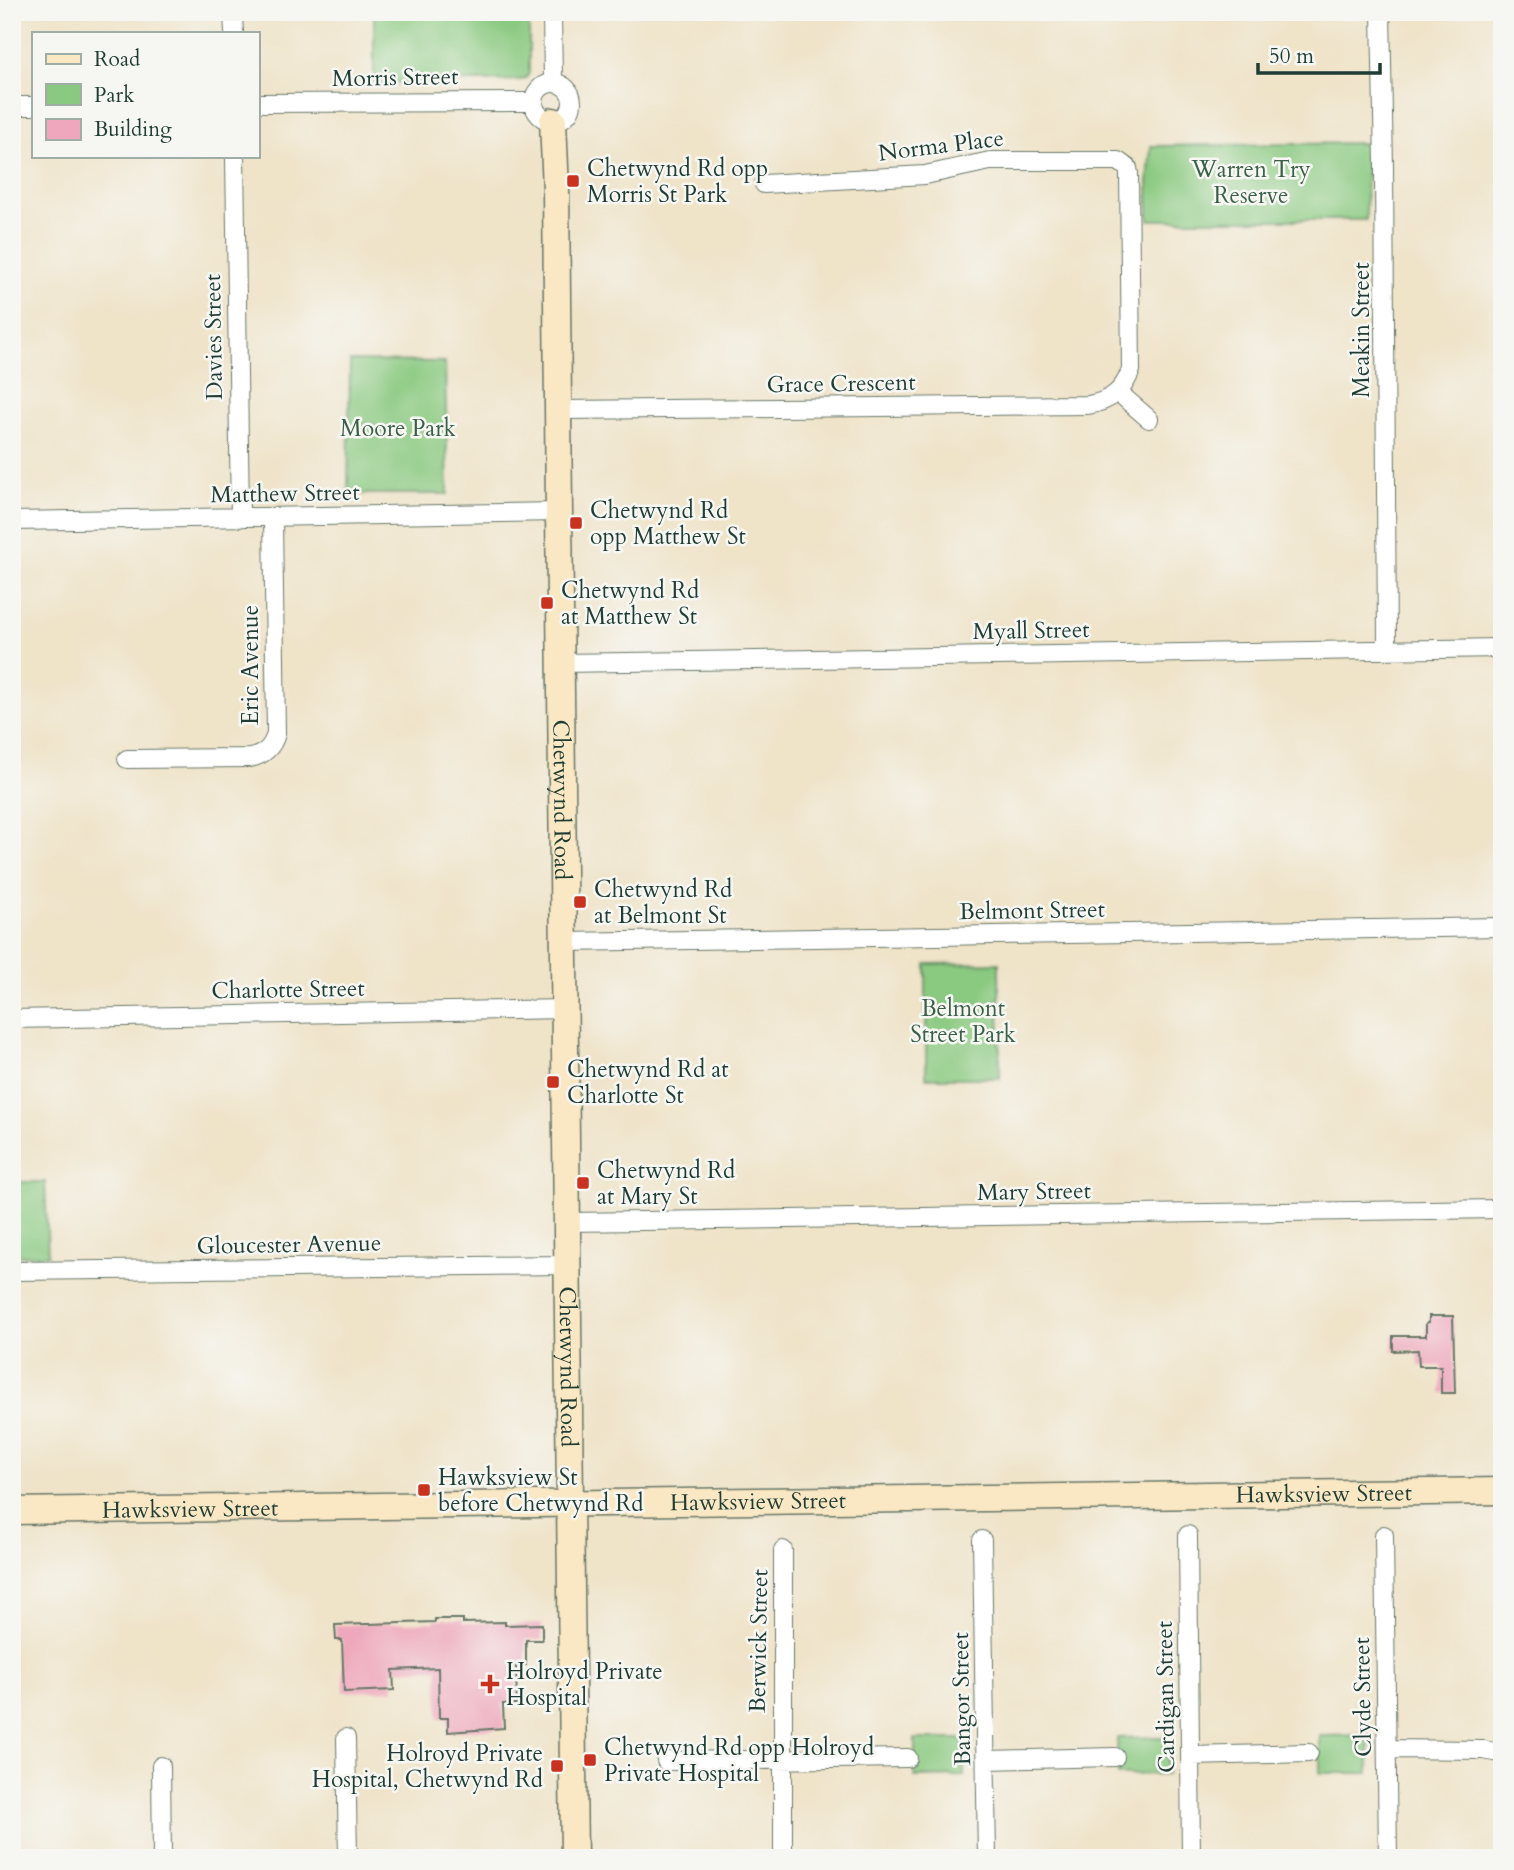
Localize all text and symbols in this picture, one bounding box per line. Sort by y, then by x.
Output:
legend [32,32,259,158]
scale bar [1258,32,1381,76]
text: 50 m [1269,42,1314,71]
text: Road [94,45,140,74]
street label: Morris Street [331,61,459,94]
text: Park [94,81,135,110]
text: Building [94,115,172,144]
street label: Norma Place [876,122,1006,169]
place label: Chetwynd Rd opp Morris St Park [587,153,768,210]
park label: Warren Try Reserve [1190,154,1311,211]
marker: Chetwynd Rd opp Morris St Park [565,173,581,189]
street label: Meakin Street [1346,262,1377,398]
street label: Davies Street [197,274,230,400]
street label: Grace Crescent [766,367,916,400]
park label: Moore Park [340,413,457,444]
street label: Matthew Street [210,477,360,510]
place label: Chetwynd Rd opp Matthew St [590,495,746,552]
marker: Chetwynd Rd opp Matthew St [568,515,584,531]
place label: Chetwynd Rd at Matthew St [561,575,700,632]
marker: Chetwynd Rd at Matthew St [539,595,555,611]
street label: Eric Avenue [235,605,266,725]
street label: Myall Street [972,614,1090,647]
street label: Chetwynd Road [545,719,578,881]
place label: Chetwynd Rd at Belmont St [594,874,733,931]
marker: Chetwynd Rd at Belmont St [572,894,588,910]
street label: Belmont Street [959,894,1105,927]
street label: Charlotte Street [211,973,365,1006]
park label: Belmont Street Park [910,993,1017,1050]
place label: Chetwynd Rd at Charlotte St [567,1054,729,1111]
marker: Chetwynd Rd at Charlotte St [545,1074,561,1090]
place label: Chetwynd Rd at Mary St [597,1155,736,1212]
marker: Chetwynd Rd at Mary St [575,1175,591,1191]
street label: Mary Street [977,1175,1091,1208]
street label: Gloucester Avenue [196,1227,382,1262]
street label: Chetwynd Road [552,1286,584,1448]
place label: Hawksview St before Chetwynd Rd [438,1462,644,1519]
street label: Hawksview Street [1236,1477,1412,1511]
marker: Hawksview St before Chetwynd Rd [416,1482,432,1498]
street label: Hawksview Street [670,1485,846,1518]
street label: Hawksview Street [102,1492,278,1526]
street label: Berwick Street [742,1569,775,1713]
street label: Cardigan Street [1149,1621,1182,1773]
street label: Bangor Street [945,1632,978,1766]
street label: Clyde Street [1346,1637,1379,1757]
place label: Holroyd Private Hospital [506,1656,663,1713]
marker: Holroyd Private Hospital [480,1674,500,1694]
place label: Chetwynd Rd opp Holroyd Private Hospital [604,1732,875,1789]
place label: Holroyd Private Hospital, Chetwynd Rd [312,1738,544,1795]
marker: Chetwynd Rd opp Holroyd Private Hospital [582,1752,598,1768]
marker: Holroyd Private Hospital, Chetwynd Rd [549,1758,565,1774]

